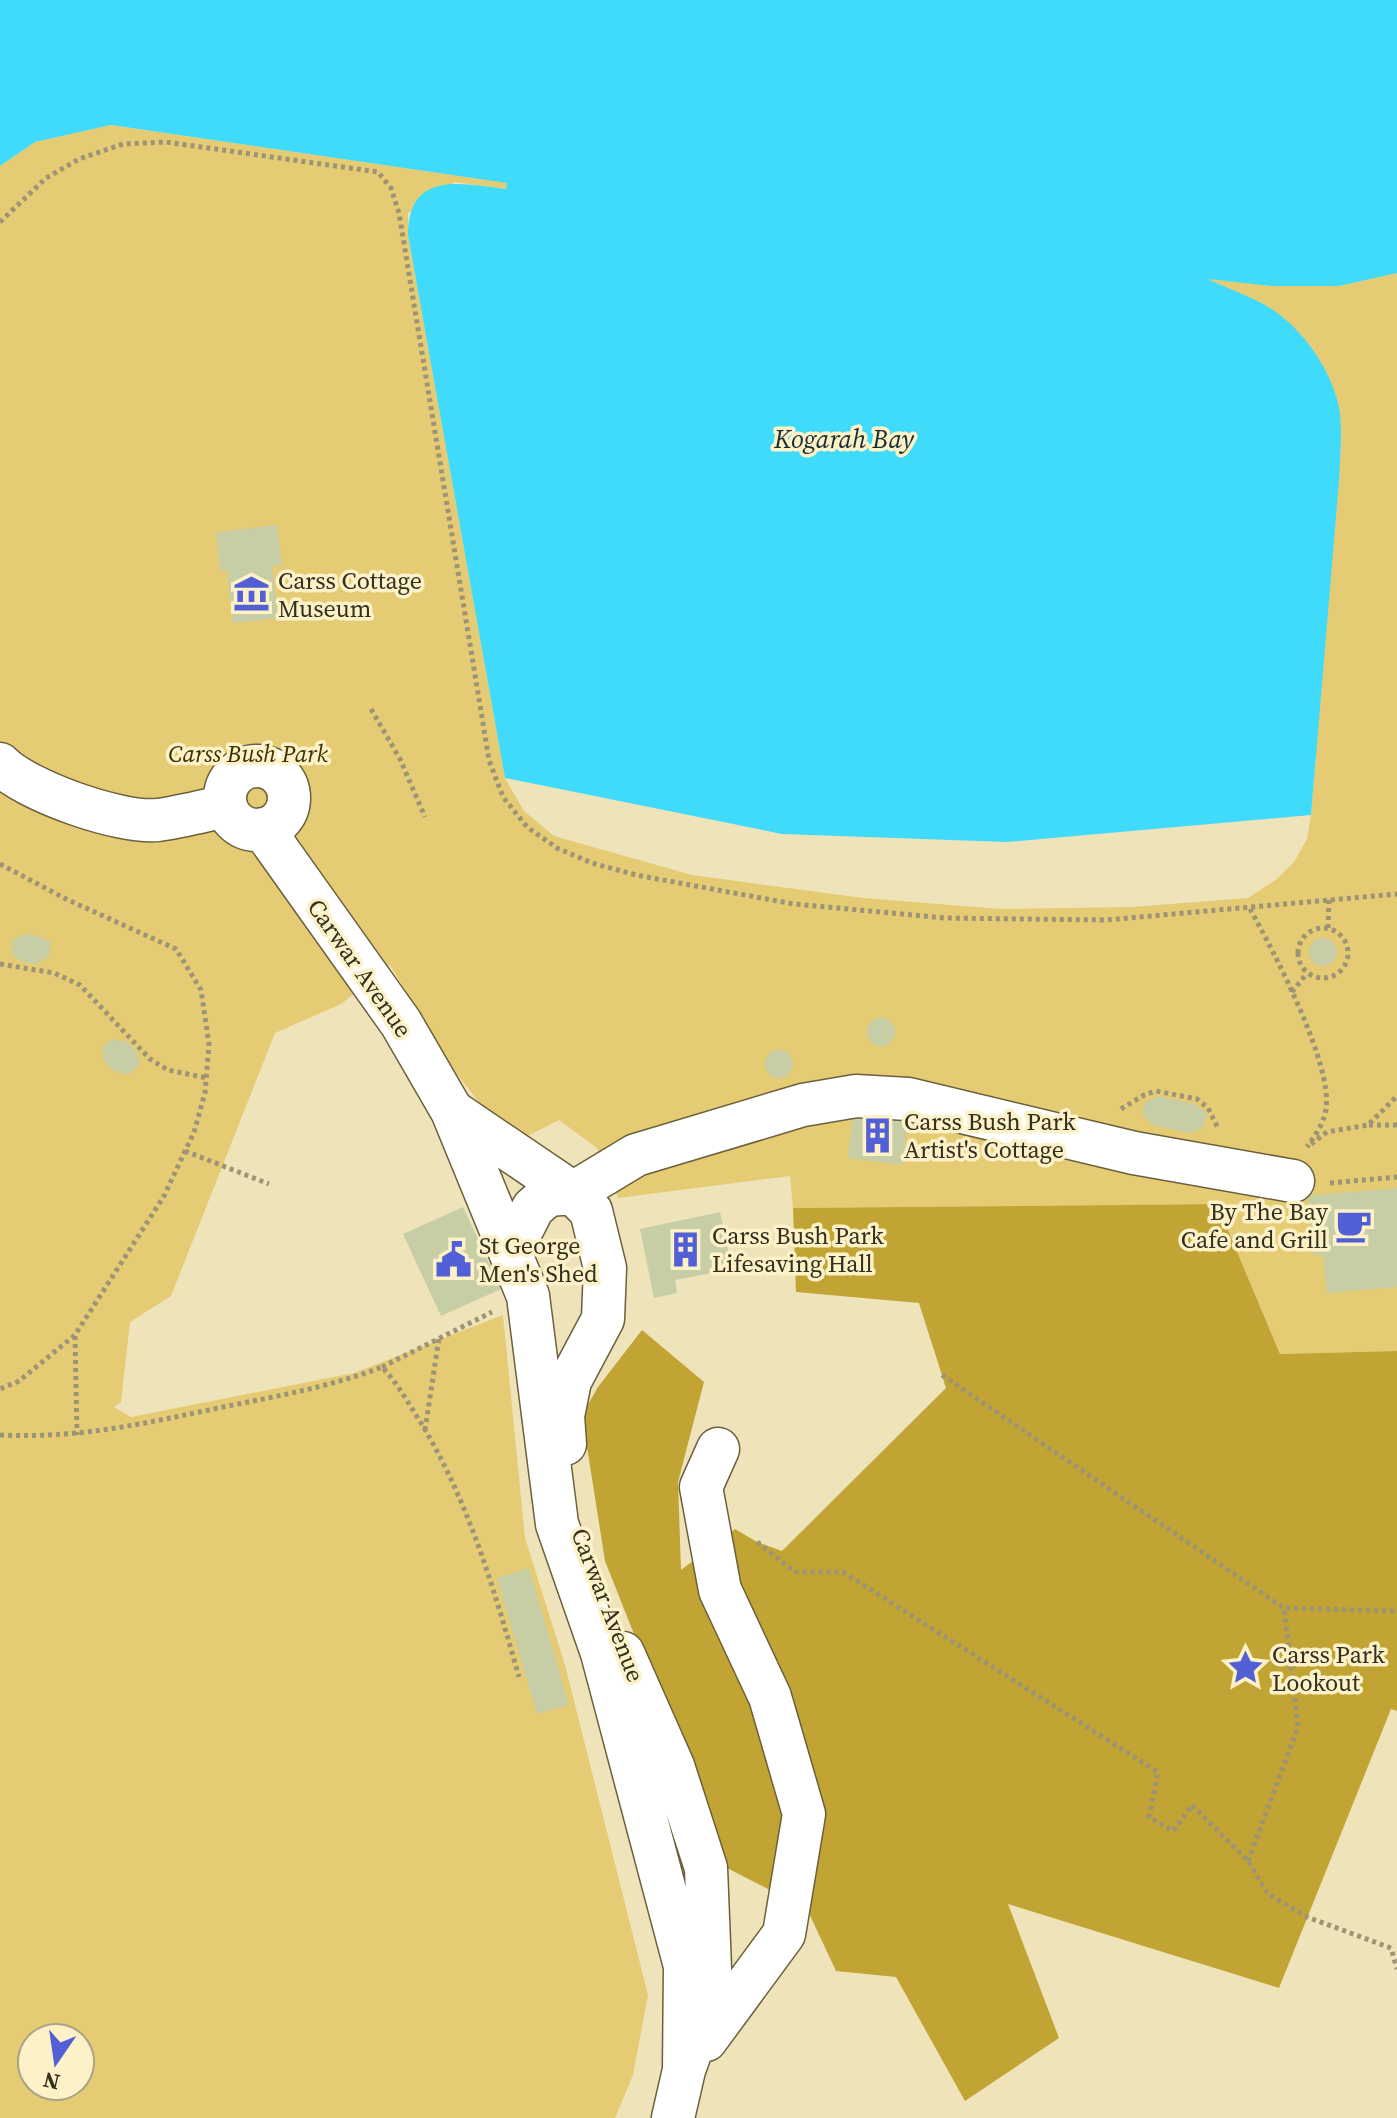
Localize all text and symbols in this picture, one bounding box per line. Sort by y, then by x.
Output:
water label: Kogarah Bay [773,421,915,457]
place label: Carss Cottage Museum [278,564,422,625]
museum icon: Carss Cottage Museum [233,575,271,613]
park label: Carss Bush Park [168,737,328,770]
street label: Carwar Avenue [300,892,420,1044]
place label: Carss Bush Park Artist's Cottage [904,1105,1076,1166]
building icon: Carss Bush Park Artist's Cottage [859,1116,897,1154]
place label: By The Bay Cafe and Grill [1181,1195,1329,1256]
cafe icon: By The Bay Cafe and Grill [1335,1206,1373,1244]
place label: Carss Bush Park Lifesaving Hall [712,1219,884,1280]
place label: St George Men's Shed [479,1229,598,1290]
building icon: Carss Bush Park Lifesaving Hall [667,1230,705,1268]
public building icon: St George Men's Shed [434,1240,472,1278]
street label: Carwar Avenue [564,1523,652,1687]
place label: Carss Park Lookout [1272,1638,1386,1699]
place icon: Carss Park Lookout [1227,1649,1265,1687]
north arrow [16,2022,96,2102]
text: N [40,2065,63,2098]

